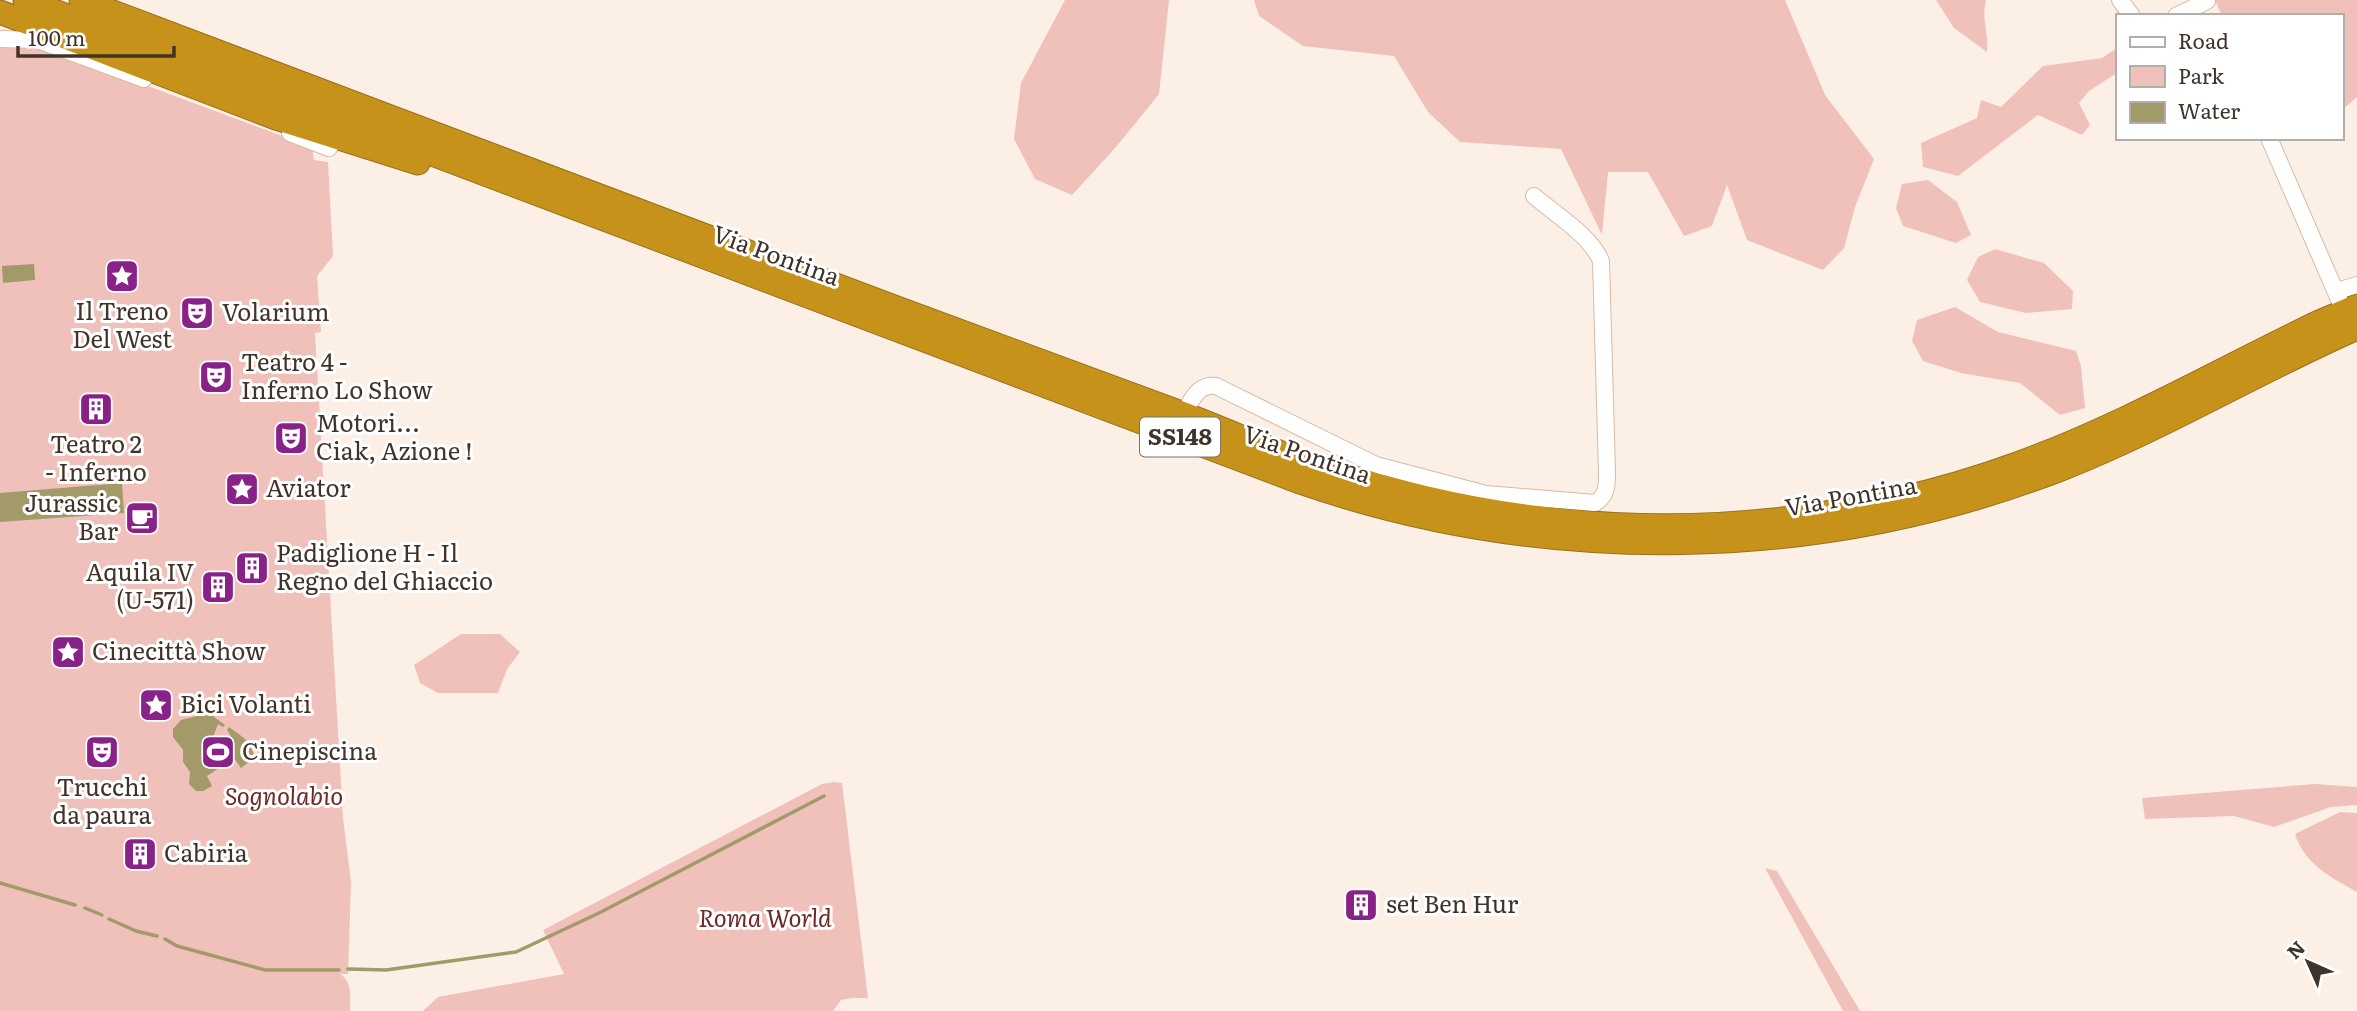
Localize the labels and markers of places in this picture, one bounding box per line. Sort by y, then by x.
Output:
place icon: Il Treno Del West [103,257,141,295]
place label: Il Treno Del West [72,292,172,355]
place label: Volarium [222,293,330,328]
theatre icon: Volarium [178,294,216,332]
place label: Teatro 4 - Inferno Lo Show [241,343,433,406]
theatre icon: Teatro 4 - Inferno Lo Show [197,358,235,396]
building icon: Teatro 2 - Inferno [77,390,115,428]
place label: Motori... Ciak, Azione ! [316,404,473,467]
theatre icon: Motori... Ciak, Azione ! [272,419,310,457]
place label: Teatro 2 - Inferno [45,425,147,488]
place label: Aviator [266,469,351,504]
place icon: Aviator [223,470,261,508]
place label: Jurassic Bar [24,484,119,547]
cafe icon: Jurassic Bar [123,499,161,537]
place label: Padiglione H - Il Regno del Ghiaccio [276,534,493,597]
building icon: Padiglione H - Il Regno del Ghiaccio [233,549,271,587]
place label: Aquila IV (U-571) [86,553,194,616]
building icon: Aquila IV (U-571) [199,568,237,606]
place label: Cinecittà Show [92,632,266,667]
place icon: Cinecittà Show [49,633,87,671]
place label: Bici Volanti [180,685,311,720]
place icon: Bici Volanti [137,686,175,724]
place label: Cinepiscina [242,732,377,767]
theatre icon: Trucchi da paura [83,733,121,771]
sports icon: Cinepiscina [199,733,237,771]
place label: Trucchi da paura [52,768,152,831]
place label: Cabiria [164,834,248,869]
building icon: Cabiria [121,835,159,873]
place label: set Ben Hur [1386,885,1519,920]
building icon: set Ben Hur [1342,886,1380,924]

